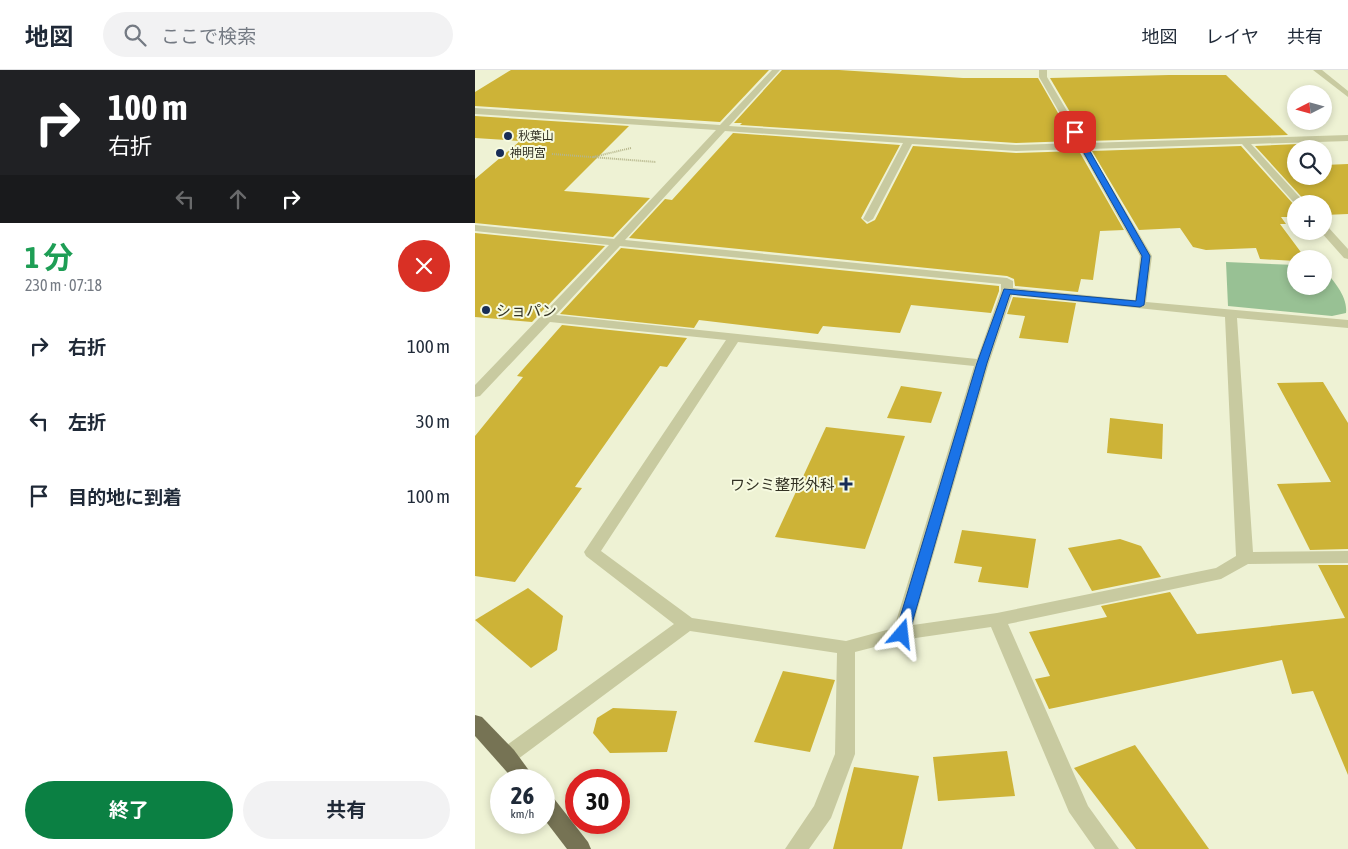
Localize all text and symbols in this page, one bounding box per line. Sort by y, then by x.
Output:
search box [103,12,453,57]
icon: search [121,21,149,49]
text: 地図 [25,23,73,50]
text: ここで検索 [161,25,256,47]
text: 地図 [1142,26,1178,47]
text: レイヤ [1206,26,1259,47]
text: 共有 [1287,26,1323,47]
north arrow [1287,85,1333,130]
map controls [1287,85,1332,295]
text: 100 m [108,87,187,127]
icon: right [25,90,90,155]
pin [1054,111,1096,153]
icon: arrive [1061,118,1089,146]
place label: 秋葉山 [518,129,554,143]
marker: 秋葉山 [502,130,514,142]
text: 右折 [108,133,152,159]
button: search [1287,140,1332,185]
place label: 神明宮 [510,146,546,160]
marker: 神明宮 [494,147,506,159]
icon: left [171,185,199,213]
icon: ahead [224,185,252,213]
icon: right [277,185,305,213]
button: + [1287,195,1332,240]
text: 1 分 [25,240,73,274]
button: close [398,240,450,292]
button: − [1287,250,1332,295]
text: 230 m · 07:18 [25,276,102,294]
place label: ショパン [496,302,557,319]
marker: ショパン [480,304,492,316]
icon: right [25,332,53,360]
text: 100 m [407,335,450,357]
text: 右折 [68,336,106,358]
icon: left [25,407,53,435]
text: 30 m [416,410,450,432]
text: 左折 [68,411,106,433]
place label: ワシミ整形外科 [730,476,835,493]
marker: ワシミ整形外科 [839,477,853,491]
icon: arrive [25,482,53,510]
text: 100 m [407,485,450,507]
text: 目的地に到着 [68,486,182,508]
position arrow [875,607,927,659]
speed limit sign: 30 [565,769,630,834]
button: 終了 [25,781,233,839]
button: 共有 [243,781,450,839]
text: 26 [511,781,534,809]
text: km/h [511,807,534,821]

